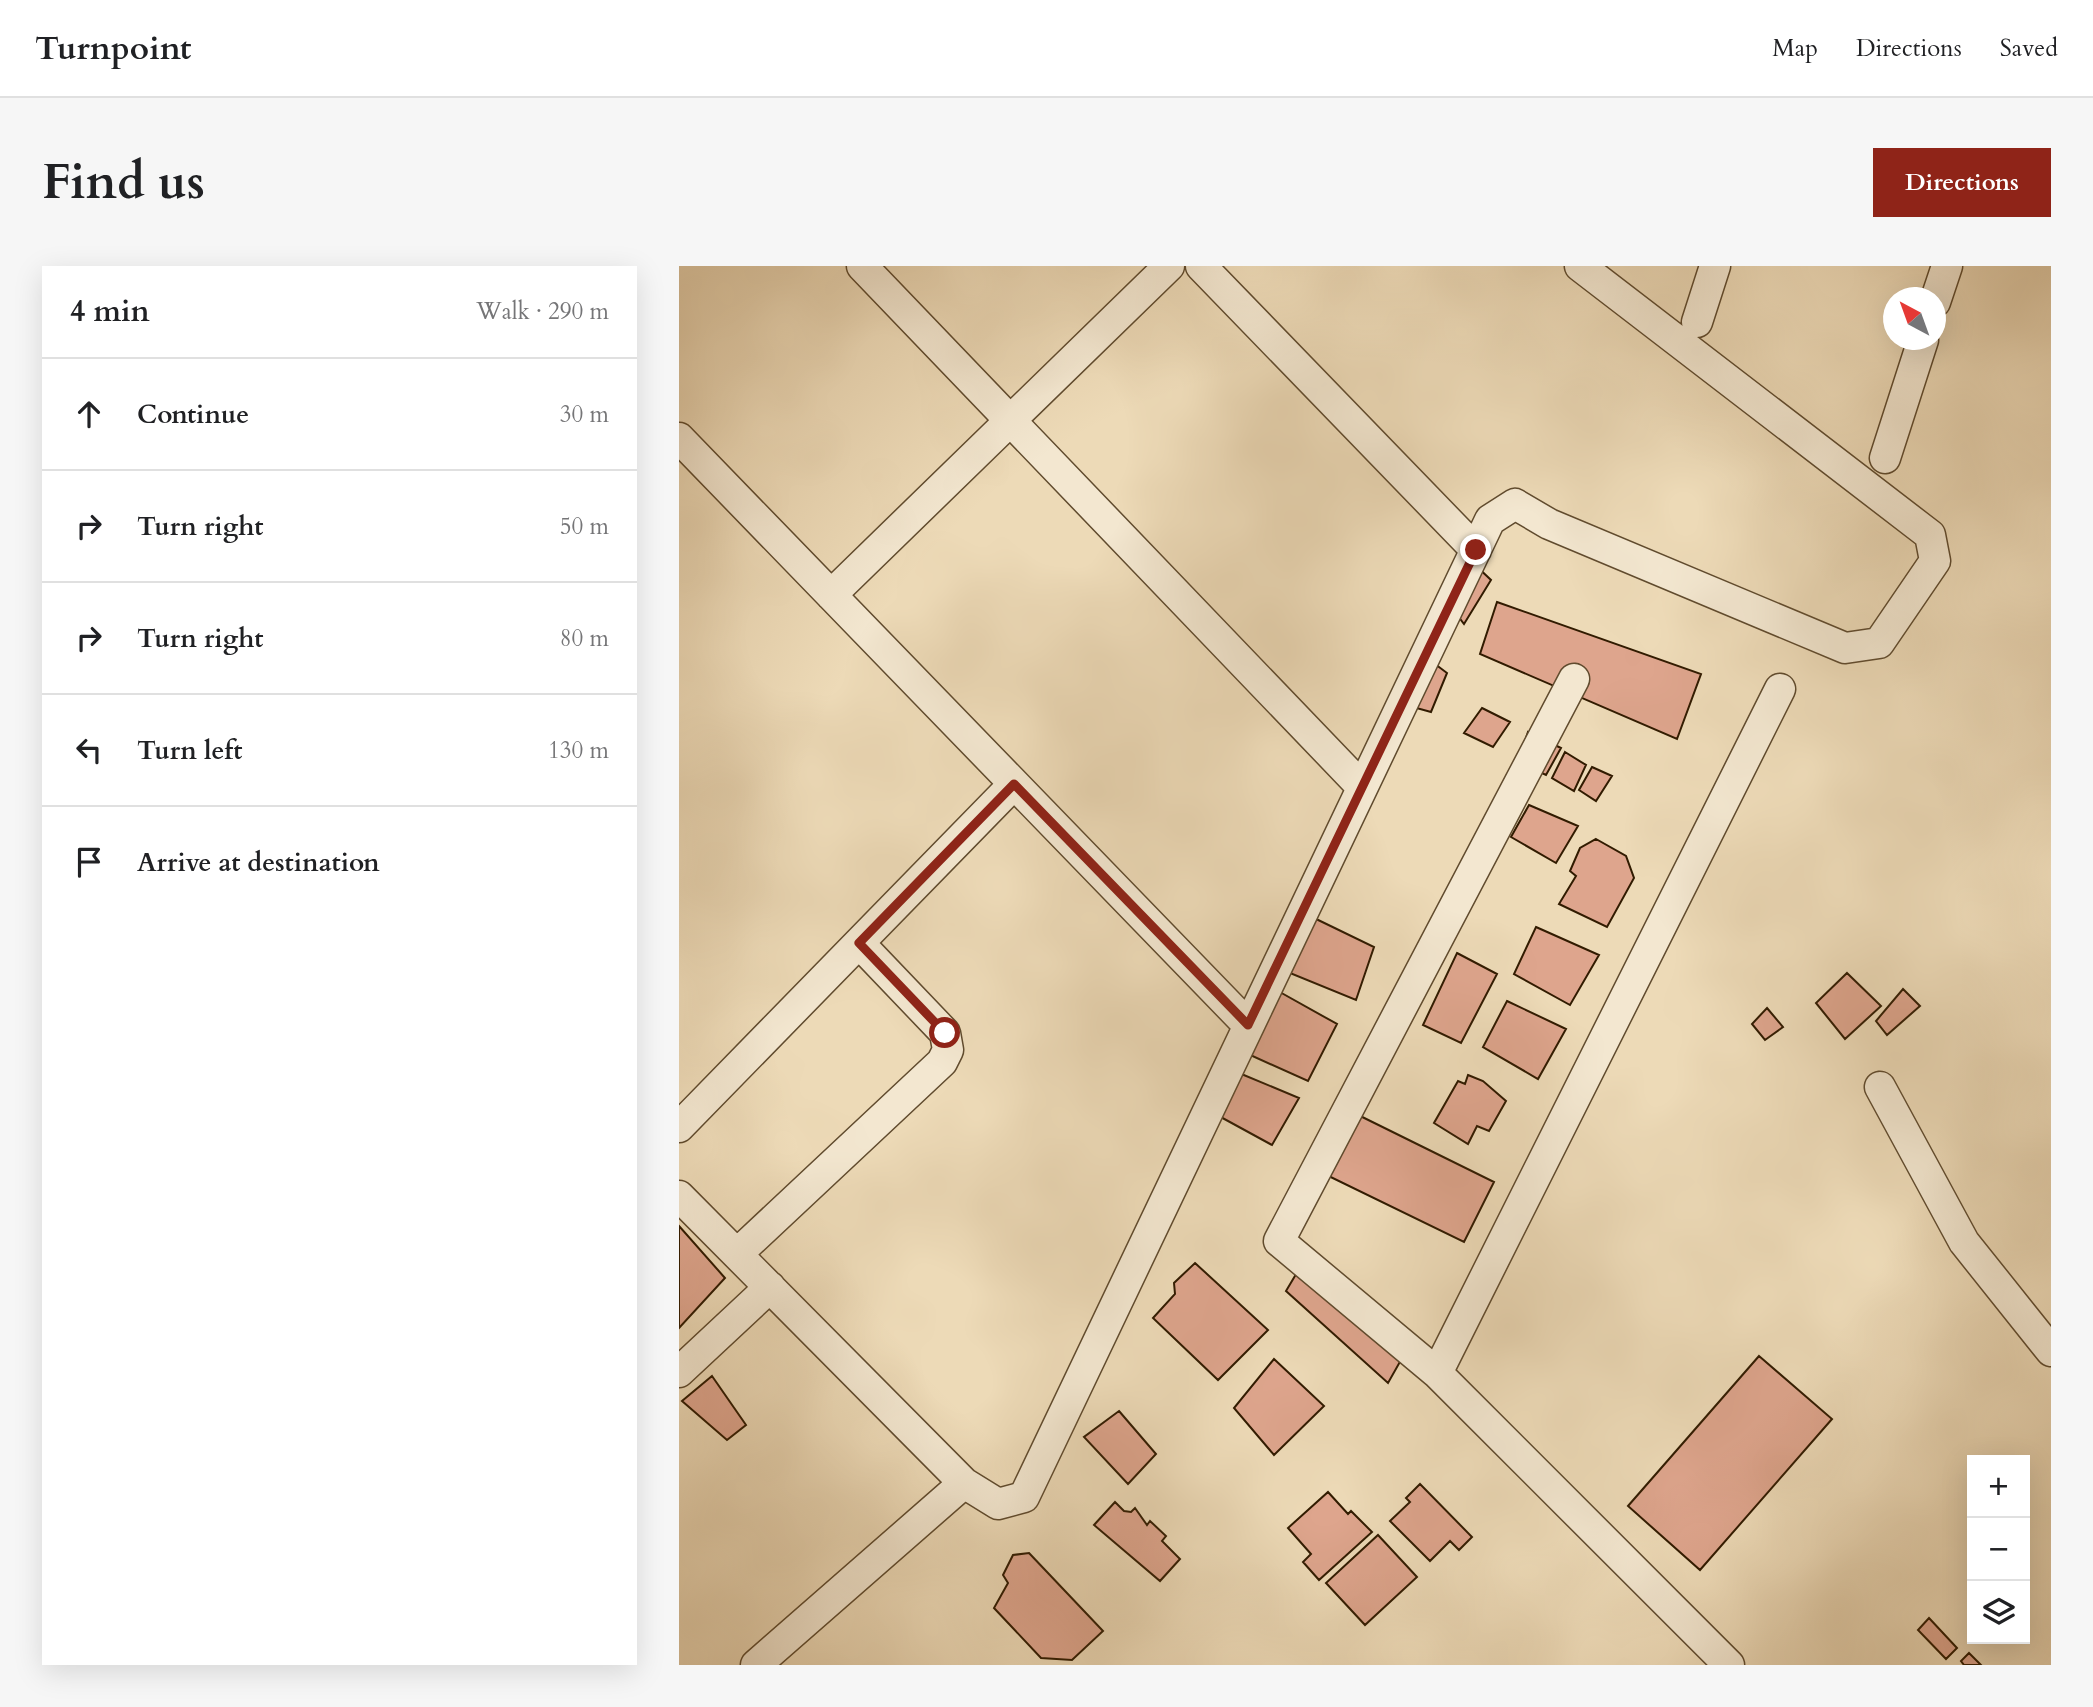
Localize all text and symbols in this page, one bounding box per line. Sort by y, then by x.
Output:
text: Turnpoint [35,26,191,71]
text: Map [1772,32,1818,65]
text: Directions [1856,32,1962,65]
text: Saved [2000,32,2058,65]
button: Directions [1873,148,2051,217]
text: Find us [42,149,205,216]
north arrow [1883,287,1946,350]
text: 4 min [70,291,150,332]
text: Walk · 290 m [476,296,609,327]
icon: ahead [70,395,108,433]
text: Continue [137,397,249,432]
text: 30 m [560,399,609,430]
icon: right [70,507,108,545]
text: Turn right [137,509,264,544]
text: 50 m [560,511,609,542]
route end [1460,534,1491,565]
icon: right [70,619,108,657]
text: Turn right [137,621,264,656]
text: 80 m [560,623,609,654]
icon: left [70,731,108,769]
text: Turn left [137,733,242,768]
text: 130 m [548,735,609,766]
icon: arrive [70,843,108,881]
text: Arrive at destination [137,845,380,880]
route start [929,1017,960,1048]
map controls [1967,1455,2030,1644]
button: + [1967,1455,2030,1518]
button: − [1967,1518,2030,1581]
button: layers [1967,1581,2030,1644]

